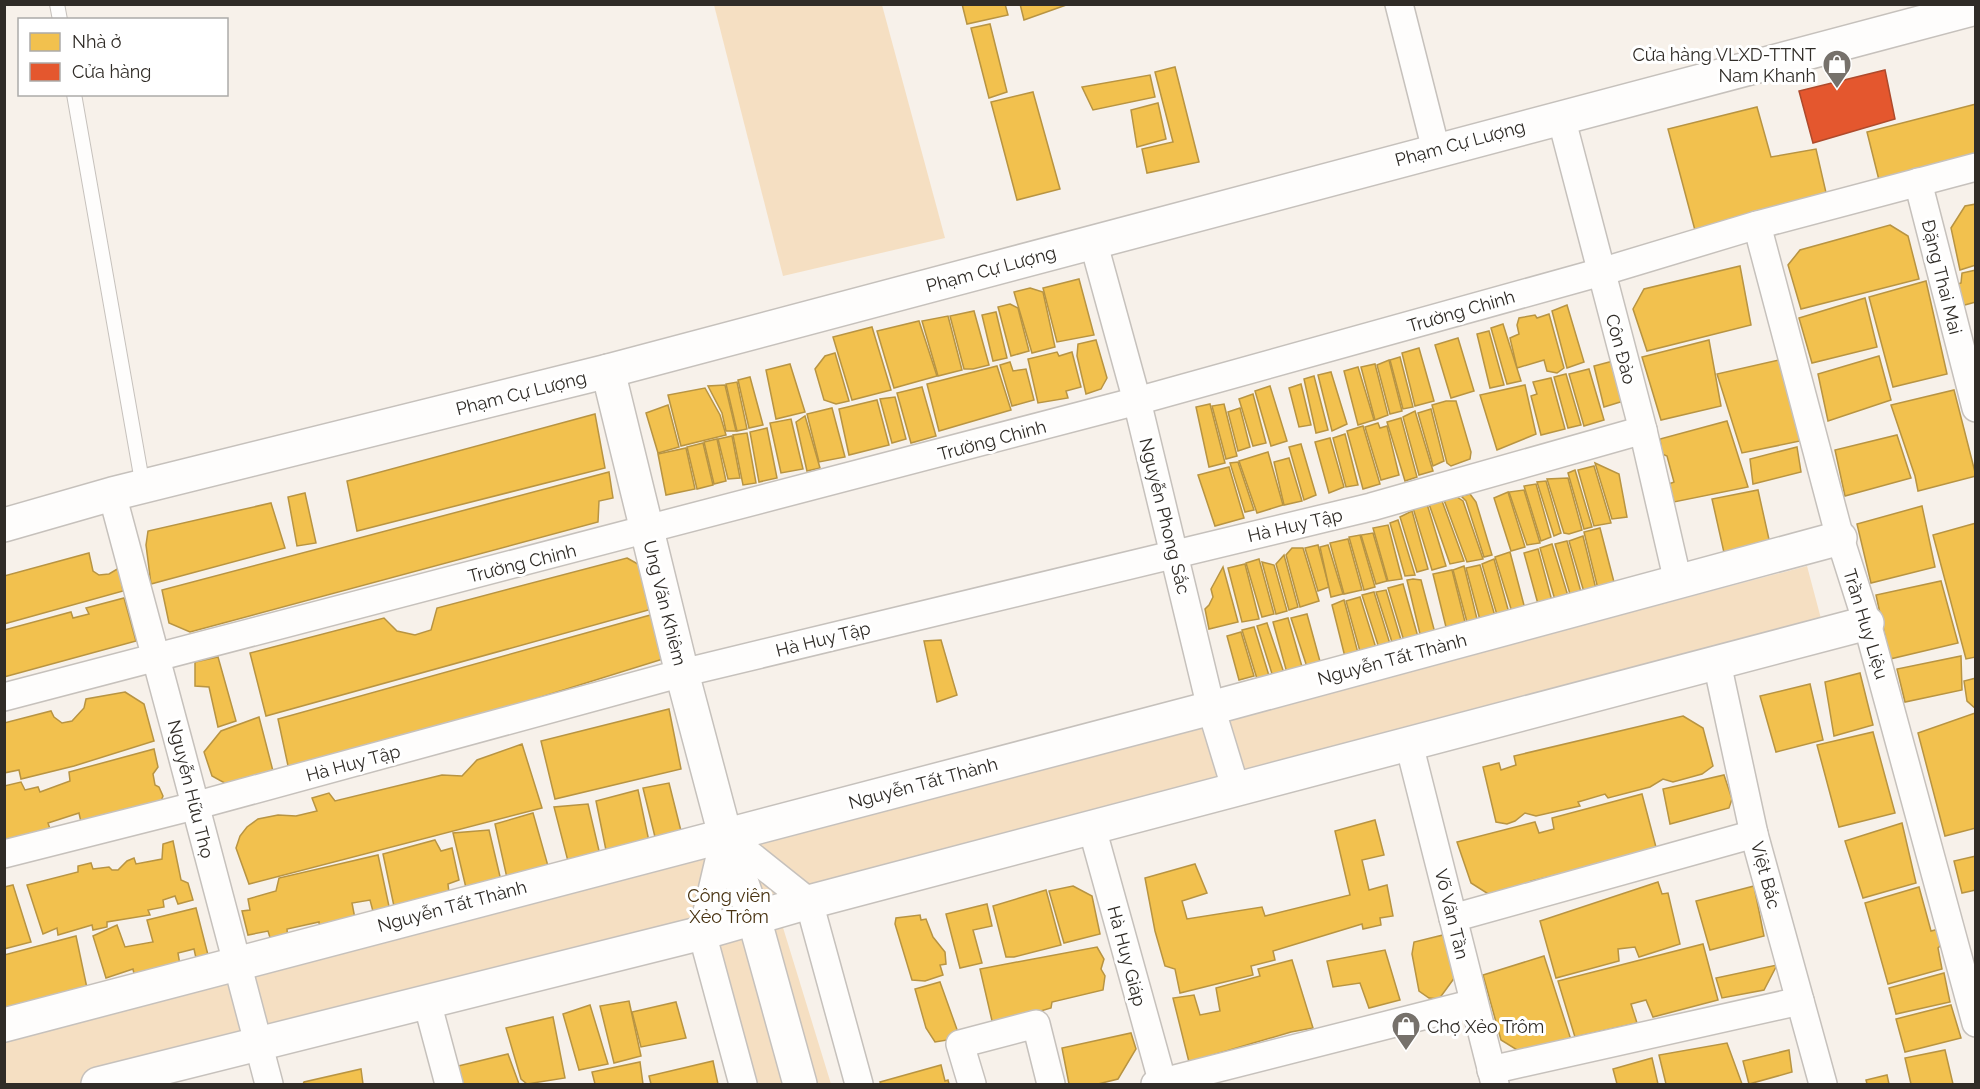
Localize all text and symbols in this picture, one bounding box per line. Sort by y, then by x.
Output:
legend [18,18,228,96]
text: Nhà ở [72,31,122,52]
place label: Cửa hàng VLXD-TTNT Nam Khanh [1632,44,1816,86]
shop icon: Cửa hàng VLXD-TTNT Nam Khanh [1821,48,1853,90]
text: Cửa hàng [72,61,151,82]
street label: Phạm Cự Lượng [1393,116,1527,170]
street label: Đặng Thai Mai [1918,217,1966,337]
street label: Phạm Cự Lượng [924,242,1058,296]
street label: Trường Chinh [1405,286,1517,336]
street label: Côn Đảo [1602,312,1640,387]
street label: Phạm Cự Lượng [454,367,588,419]
street label: Trường Chinh [936,415,1048,465]
street label: Nguyễn Phong Sắc [1135,436,1195,596]
street label: Hà Huy Tập [1245,504,1345,546]
street label: Ung Văn Khiêm [639,538,691,668]
street label: Trường Chinh [466,539,578,587]
street label: Trần Huy Liệu [1839,566,1893,682]
street label: Hà Huy Tập [773,617,873,661]
street label: Nguyễn Tất Thành [1315,629,1469,689]
street label: Nguyễn Hữu Thọ [164,718,218,861]
street label: Hà Huy Tập [304,740,402,786]
street label: Nguyễn Tất Thành [846,753,1000,813]
street label: Việt Bắc [1747,839,1785,911]
street label: Võ Văn Tần [1431,867,1473,961]
street label: Nguyễn Tất Thành [375,876,529,936]
park label: Công viên Xẻo Trôm [687,885,771,927]
street label: Hà Huy Giáp [1104,903,1150,1009]
shop icon: Chợ Xẻo Trôm [1390,1010,1422,1052]
place label: Chợ Xẻo Trôm [1427,1016,1544,1037]

